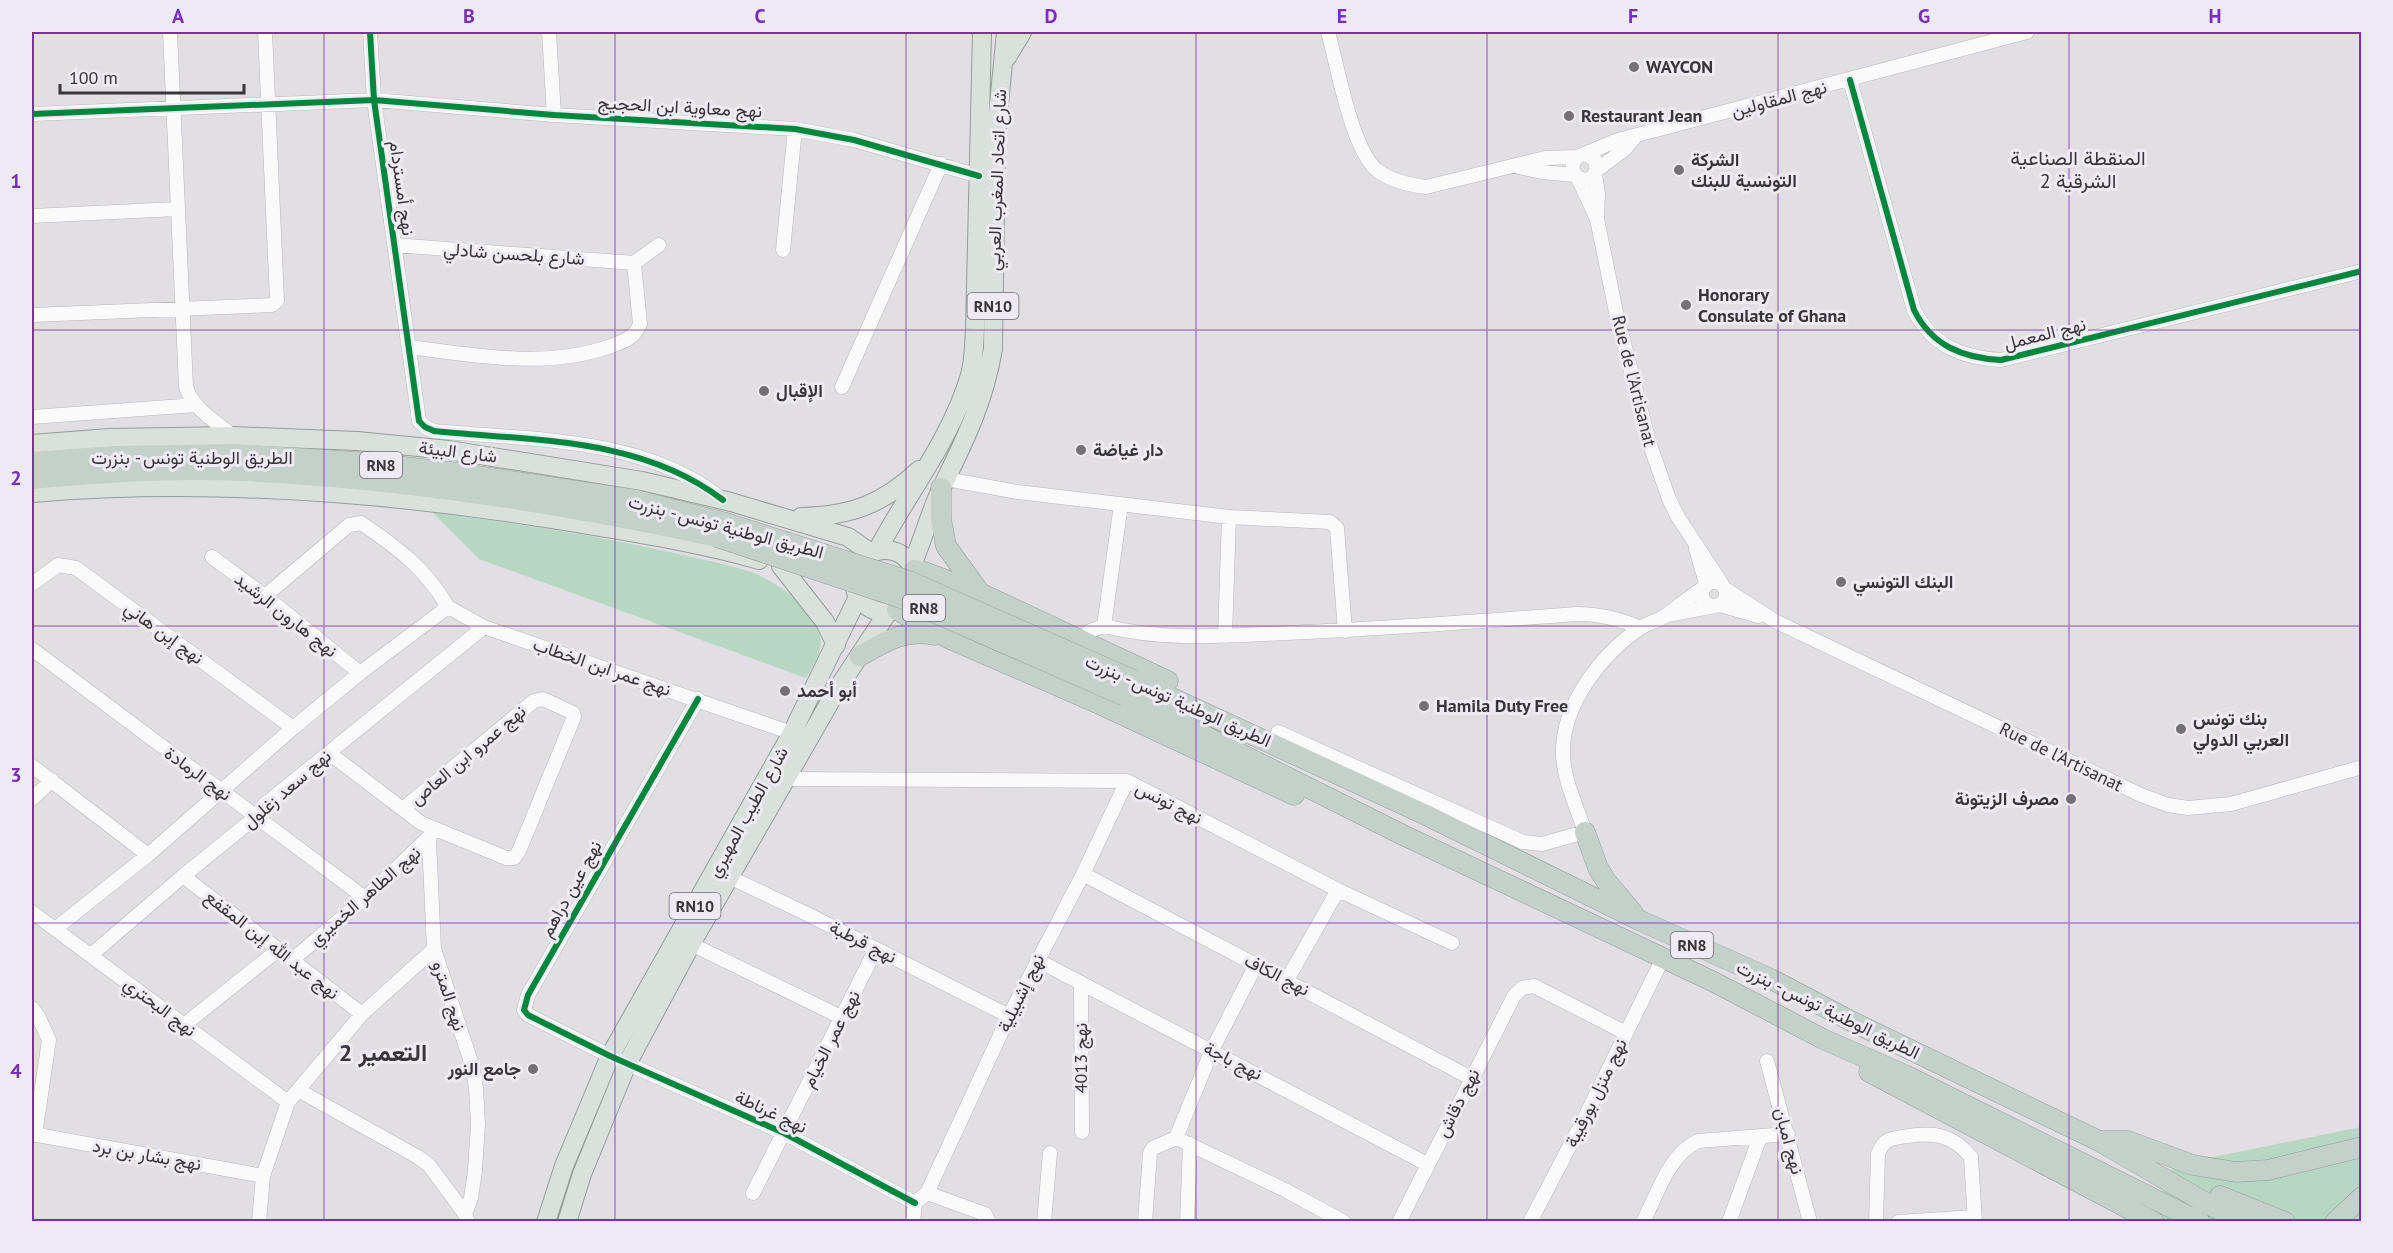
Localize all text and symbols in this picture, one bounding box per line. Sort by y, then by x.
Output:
text: A [172,3,185,29]
text: B [463,3,475,29]
text: C [754,3,766,29]
text: D [1045,3,1058,29]
text: E [1337,3,1347,29]
text: F [1628,3,1638,29]
text: G [1918,3,1930,29]
text: H [2208,3,2222,29]
place label: WAYCON [1646,55,1713,78]
scale bar [60,57,244,95]
marker: WAYCON [1627,60,1641,74]
text: 100 m [69,66,118,89]
street label: نهج المقاولين [1729,75,1829,123]
street label: شارع اتحاد المغرب العربي [982,89,1015,271]
street label: نهج معاوية ابن الحجيج [597,91,763,123]
place label: Restaurant Jean [1581,104,1702,127]
marker: Restaurant Jean [1562,109,1576,123]
street label: نهج أمستردام [383,139,421,237]
district label: المنقطة الصناعية الشرقية 2 [2010,145,2146,194]
place label: الشركة التونسية للبنك [1691,148,1797,192]
marker: الشركة التونسية للبنك [1672,163,1686,177]
text: 1 [10,168,22,194]
street label: شارع بلحسن شادلي [442,237,586,274]
place label: Honorary Consulate of Ghana [1698,283,1846,327]
road number: RN10 [968,293,1018,319]
marker: Honorary Consulate of Ghana [1679,298,1693,312]
street label: نهج المعمل [2002,312,2088,356]
street label: Rue de l'Artisanat [1607,313,1662,449]
place label: الإقبال [776,379,823,403]
marker: الإقبال [757,384,771,398]
street label: شارع البيئة [417,435,499,469]
place label: دار غياضة [1093,438,1164,461]
marker: دار غياضة [1074,443,1088,457]
street label: الطريق الوطنية تونس - بنزرت [91,446,293,469]
road number: RN8 [360,452,402,478]
text: 2 [10,465,22,491]
street label: الطريق الوطنية تونس - بنزرت [626,489,826,564]
street label: نهج هارون الرشيد [230,567,342,663]
place label: البنك التونسي [1853,570,1954,597]
marker: البنك التونسي [1834,575,1848,589]
road number: RN8 [903,595,945,621]
street label: نهج إبن هاني [118,596,209,672]
street label: نهج عمر ابن الخطاب [530,632,674,702]
street label: الطريق الوطنية تونس - بنزرت [1082,649,1275,752]
place label: أبو أحمد [797,679,857,702]
marker: أبو أحمد [778,684,792,698]
place label: Hamila Duty Free [1436,694,1568,717]
street label: نهج عمرو ابن العاص [405,699,531,811]
marker: Hamila Duty Free [1417,699,1431,713]
place label: بنك تونس العربي الدولي [2193,707,2289,755]
street label: Rue de l'Artisanat [1996,717,2127,796]
marker: بنك تونس العربي الدولي [2174,722,2188,736]
street label: نهج الرمادة [160,742,236,806]
street label: شارع الطيب المهيري [702,742,797,883]
street label: نهج سعد زغلول [238,744,336,834]
text: 3 [10,762,22,788]
street label: نهج تونس [1131,776,1207,830]
place label: مصرف الزيتونة [1955,787,2059,810]
marker: مصرف الزيتونة [2064,792,2078,806]
street label: نهج عين دراهم [535,836,607,942]
street label: نهج الطاهر الخميري [304,841,428,953]
street label: نهج عبد الله إبن المقفع [200,885,344,1005]
road number: RN10 [670,893,720,919]
street label: نهج قرطبة [825,915,901,969]
road number: RN8 [1671,932,1713,958]
street label: نهج الكاف [1240,948,1314,1002]
street label: نهج إشبيلية [992,950,1050,1036]
street label: الطريق الوطنية تونس - بنزرت [1733,955,1924,1064]
street label: نهج المترو [426,958,472,1034]
street label: نهج البحتري [117,972,201,1045]
street label: نهج عمر الخيام [796,986,866,1092]
street label: نهج 4013 [1069,1023,1093,1093]
street label: نهج منزل بورقيبة [1559,1035,1633,1151]
street label: نهج باجة [1200,1036,1266,1086]
district label: التعمير 2 [339,1037,427,1068]
place label: جامع النور [447,1057,521,1081]
text: 4 [10,1058,22,1084]
marker: جامع النور [526,1062,540,1076]
street label: نهج دقاش [1430,1065,1486,1141]
street label: نهج غرناطة [731,1085,811,1139]
street label: نهج امبان [1769,1105,1809,1177]
street label: نهج بشار بن برد [91,1134,203,1176]

